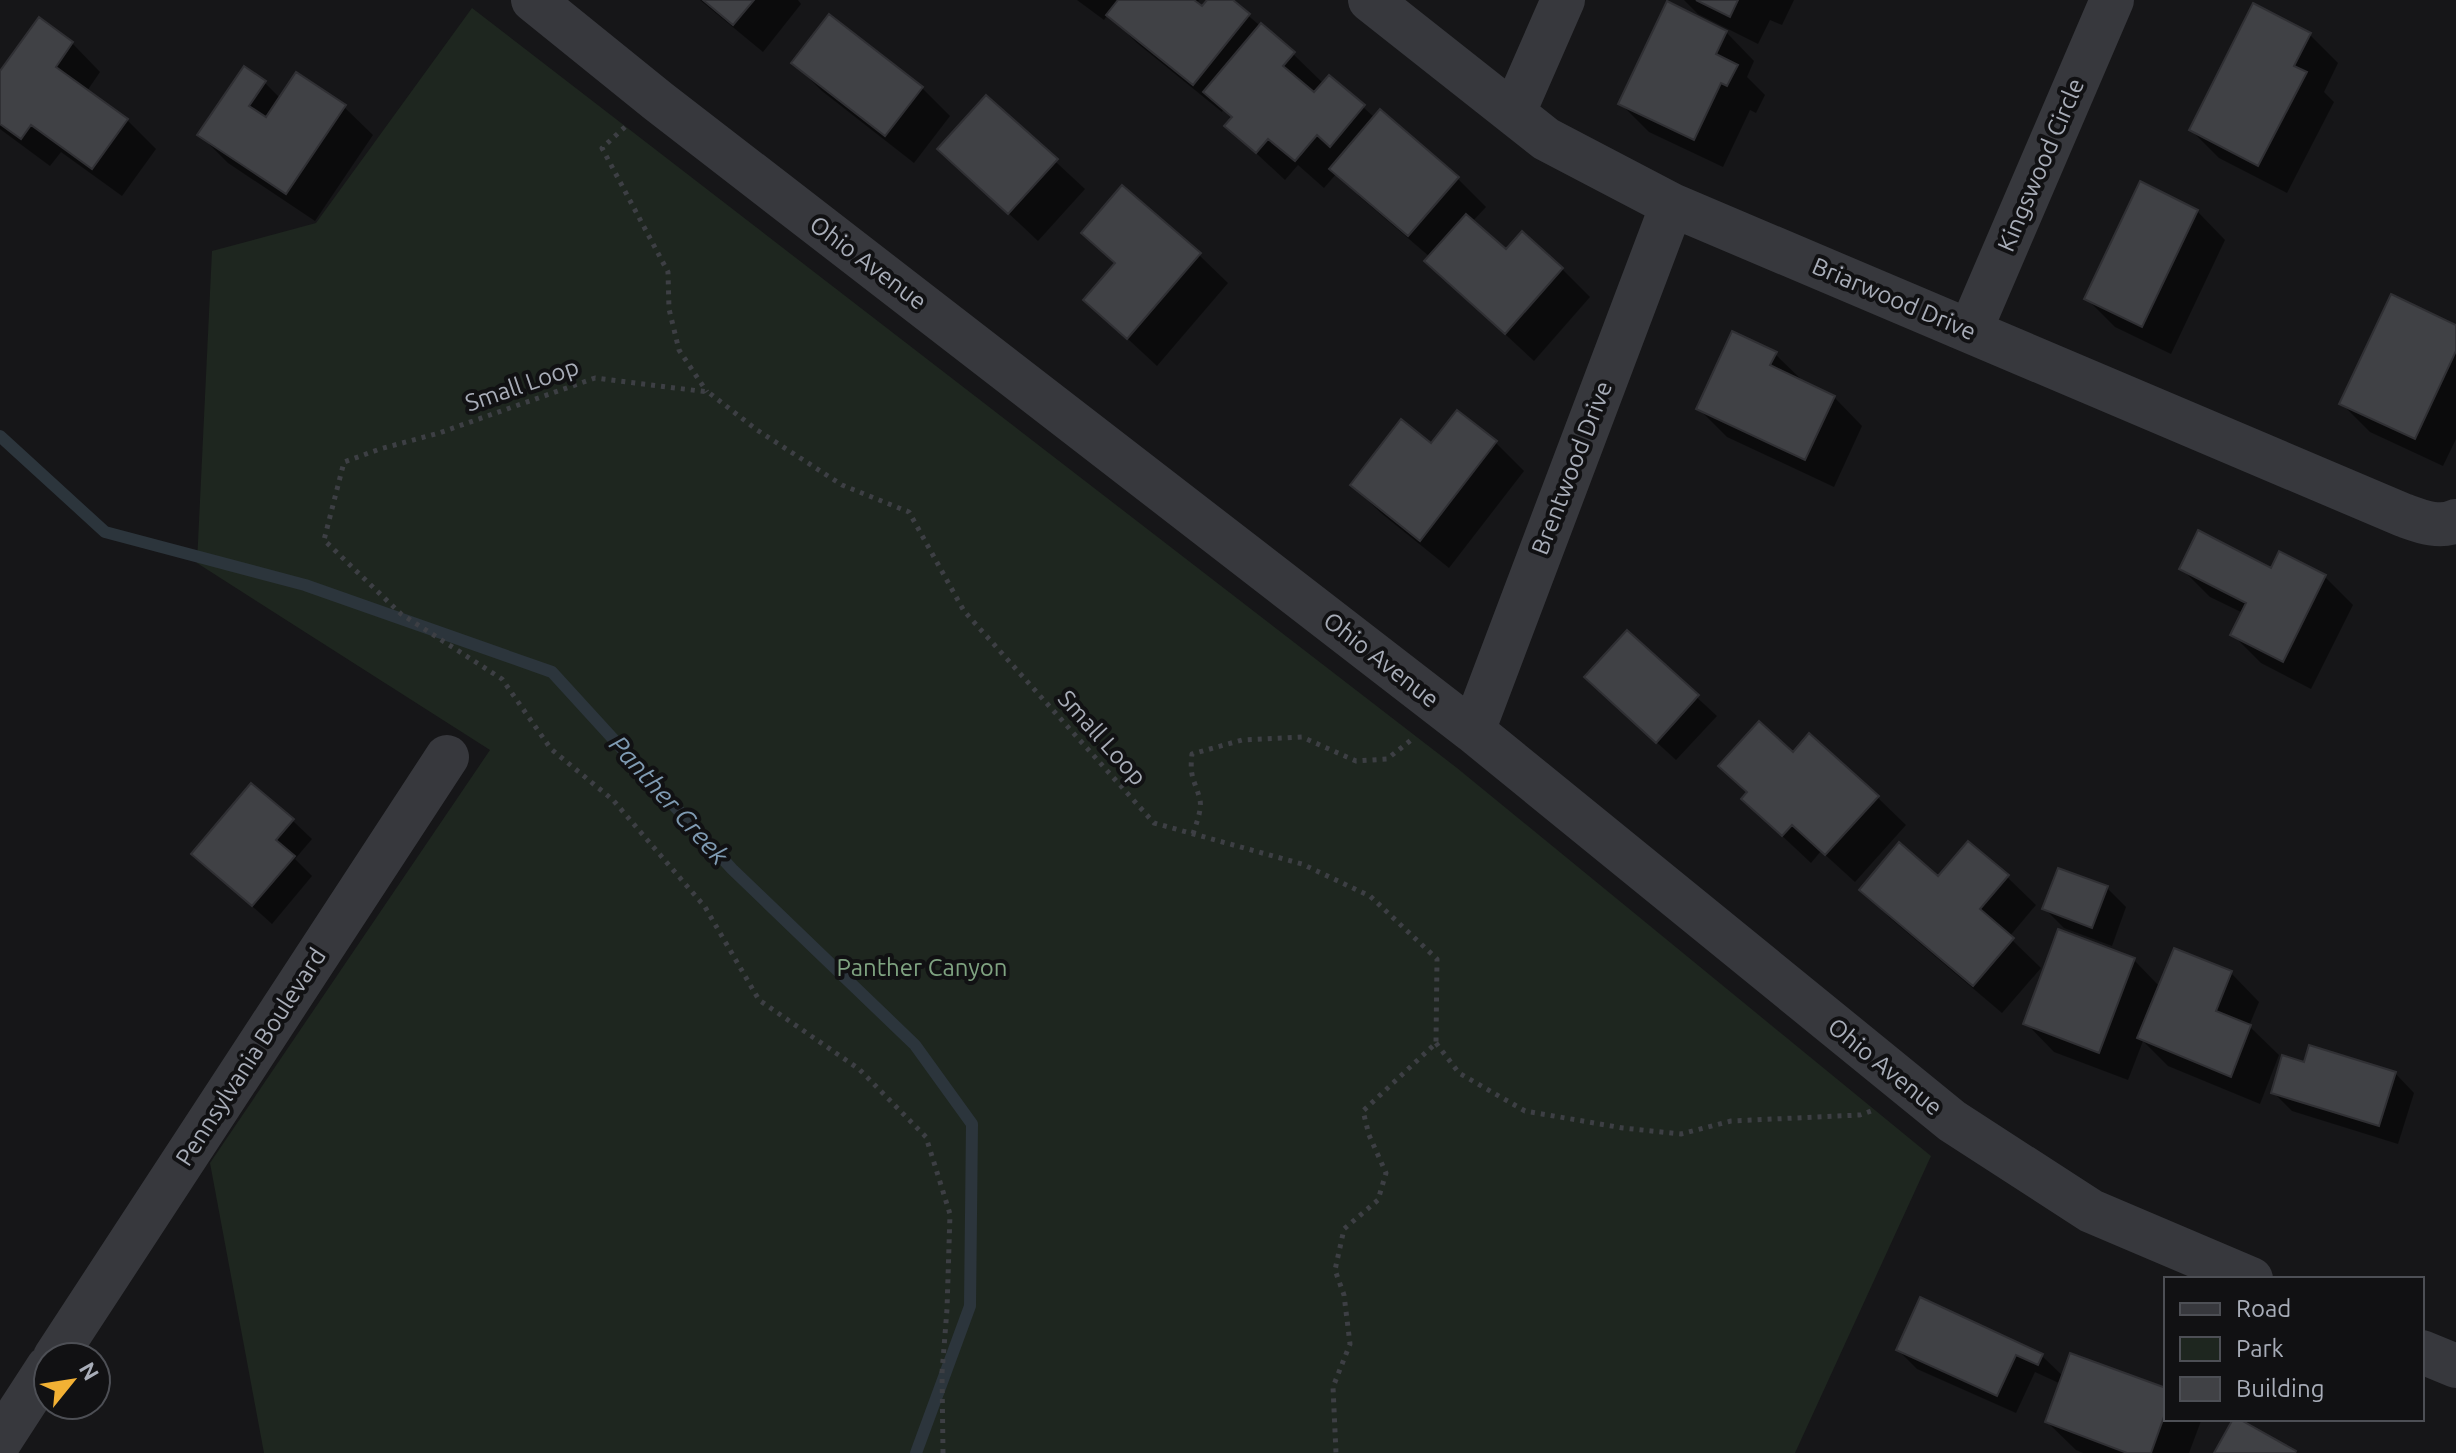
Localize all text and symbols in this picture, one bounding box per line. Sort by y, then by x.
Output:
street label: Kingswood Circle [1992,74,2089,255]
street label: Ohio Avenue [805,210,932,315]
street label: Briarwood Drive [1808,252,1980,345]
street label: Small Loop [462,353,582,417]
street label: Brentwood Drive [1526,377,1617,558]
street label: Ohio Avenue [1318,606,1444,713]
street label: Small Loop [1053,685,1152,791]
water label: Panther Creek [604,729,735,870]
street label: Pennsylvania Boulevard [170,943,331,1171]
park label: Panther Canyon [837,954,1008,981]
street label: Ohio Avenue [1823,1013,1948,1121]
legend [2164,1277,2424,1421]
text: Road [2236,1295,2291,1322]
text: Park [2236,1335,2284,1362]
north arrow [32,1341,112,1421]
text: N [75,1357,105,1384]
text: Building [2236,1375,2324,1402]

